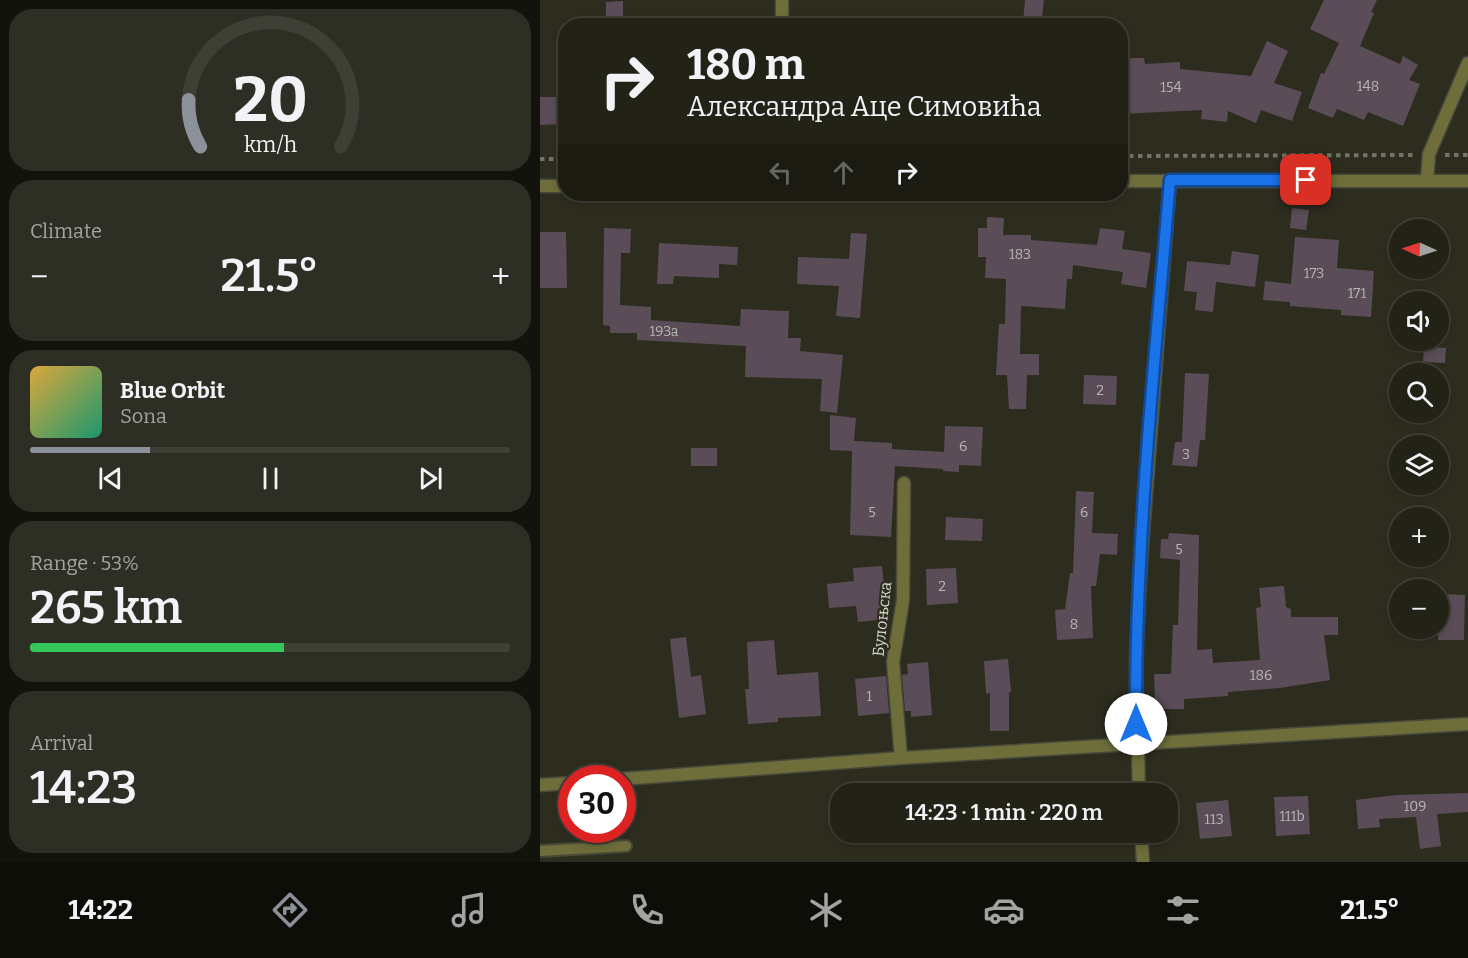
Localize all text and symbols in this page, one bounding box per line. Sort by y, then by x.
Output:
text: 180 m [687,40,805,90]
icon: right [588,42,666,120]
text: 20 [233,63,307,138]
house number: 148 [1357,78,1379,95]
house number: 154 [1160,79,1182,96]
text: Александра Аце Симовића [687,91,1042,123]
text: km/h [243,132,297,158]
pin [1280,154,1331,205]
icon: left [764,156,797,189]
icon: ahead [827,156,860,189]
icon: right [890,156,923,189]
icon: arrive [1289,163,1322,196]
text: Climate [30,219,102,243]
north arrow [1389,219,1449,279]
map controls [1389,219,1449,639]
house number: 183 [1009,246,1031,263]
text: 21.5° [221,249,319,303]
text: − [30,257,48,297]
text: + [491,257,510,297]
house number: 173 [1304,265,1324,282]
house number: 171 [1348,285,1366,302]
button: sound [1389,291,1449,351]
house number: 193a [650,323,679,340]
button: search [1389,363,1449,423]
text: Blue Orbit [120,377,225,404]
house number: 2 [1096,382,1104,399]
text: Sona [120,404,167,428]
button: layers [1389,435,1449,495]
house number: 6 [959,438,967,455]
house number: 3 [1182,446,1190,463]
icon: previous [94,462,127,495]
icon: pause [254,462,287,495]
icon: next [414,462,447,495]
house number: 5 [868,504,876,521]
house number: 6 [1080,504,1088,521]
button: + [1389,507,1449,567]
house number: 5 [1175,541,1183,558]
text: Range · 53% [30,551,139,575]
house number: 2 [938,578,946,595]
button: − [1389,579,1449,639]
street label: Булоњска [869,580,895,657]
text: 265 km [30,581,182,635]
house number: 8 [1070,616,1078,633]
house number: 186 [1250,667,1272,684]
house number: 1 [866,688,872,705]
position arrow [1104,692,1168,756]
text: Arrival [30,731,93,755]
text: 14:23 [30,761,137,815]
speed limit sign: 30 [558,765,636,843]
house number: 109 [1404,798,1426,815]
text: 14:23 · 1 min · 220 m [905,799,1103,826]
house number: 111b [1279,808,1305,825]
house number: 113 [1204,811,1224,828]
icon: directions [269,889,311,931]
icon: music [448,889,490,931]
icon: phone [626,889,668,931]
icon: climate [805,889,847,931]
icon: car [983,889,1025,931]
icon: filters [1162,889,1204,931]
text: 14:22 [68,894,133,926]
text: 21.5° [1340,894,1400,926]

